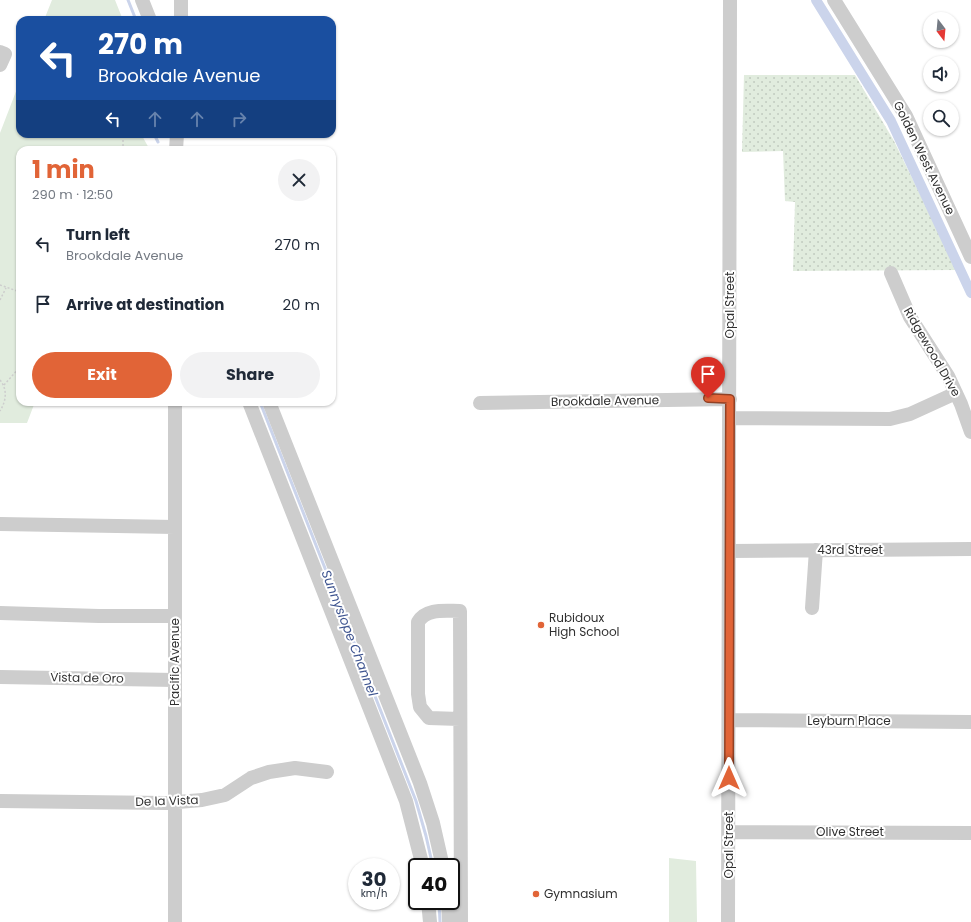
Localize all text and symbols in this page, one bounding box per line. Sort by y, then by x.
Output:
north arrow [923,12,959,48]
map controls [923,12,959,136]
text: 270 m [98,25,183,64]
icon: left [32,32,84,84]
button: sound [923,56,959,92]
text: Brookdale Avenue [98,63,260,88]
street label: Golden West Avenue [890,98,959,217]
button: search [923,100,959,136]
icon: left [102,108,124,130]
icon: ahead [144,108,166,130]
icon: ahead [186,108,208,130]
icon: right [228,108,250,130]
text: 1 min [32,153,95,186]
button: close [278,159,320,201]
text: 290 m · 12:50 [32,185,113,204]
text: Turn left [66,224,130,245]
icon: left [32,233,54,255]
text: 270 m [274,234,320,255]
text: Brookdale Avenue [66,246,183,265]
street label: Opal Street [721,272,738,338]
icon: arrive [32,293,54,315]
text: Arrive at destination [66,294,224,315]
text: 20 m [282,294,320,315]
street label: Ridgewood Drive [900,304,965,400]
button: Exit [32,352,172,398]
button: Share [180,352,320,398]
pin [691,357,725,398]
icon: arrive [697,363,719,385]
street label: Brookdale Avenue [551,391,659,410]
street label: 43rd Street [817,541,883,558]
water label: Sunnyslope Channel [317,567,383,700]
place label: Rubidoux High School [549,609,620,640]
street label: Pacific Avenue [166,618,183,706]
marker: Rubidoux High School [536,620,546,630]
street label: Vista de Oro [50,668,124,687]
street label: Leyburn Place [807,712,891,729]
position arrow [708,757,750,799]
street label: De la Vista [135,791,199,810]
street label: Opal Street [720,812,737,878]
street label: Olive Street [816,823,884,840]
speed limit sign: 40 [408,858,460,910]
text: 30 [361,865,387,893]
place label: Gymnasium [544,885,618,902]
text: km/h [361,886,387,901]
marker: Gymnasium [531,889,541,899]

